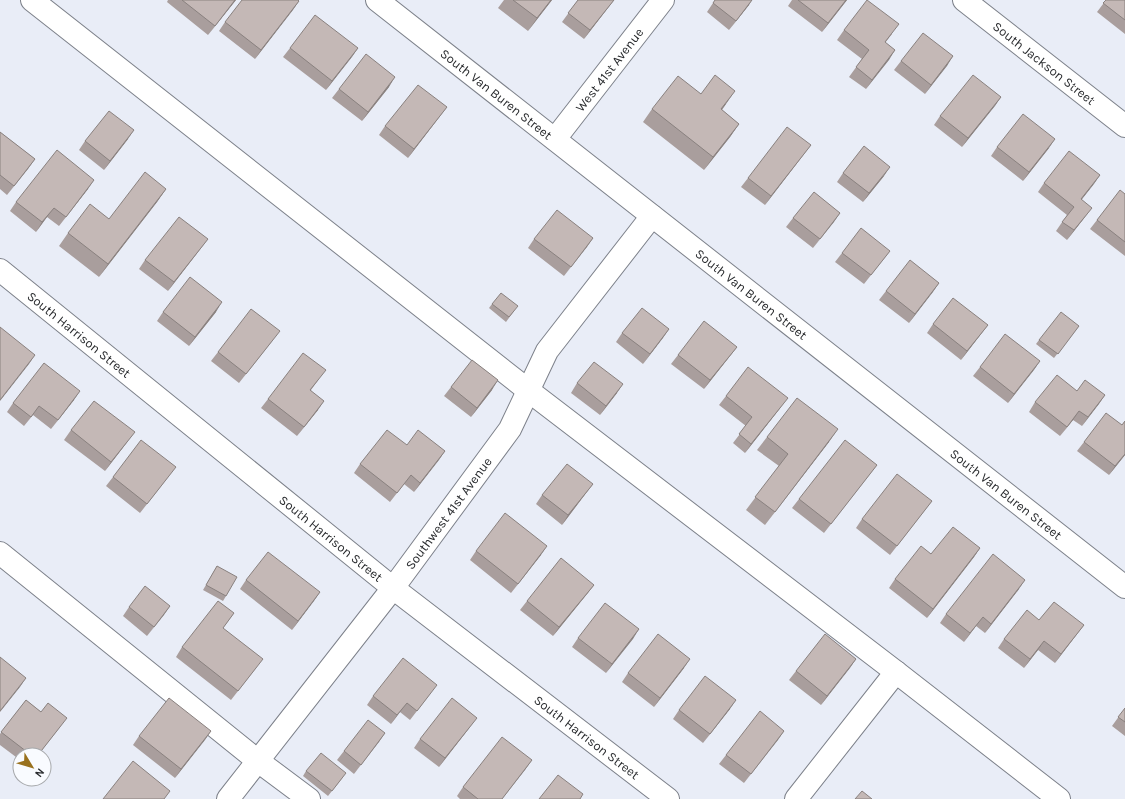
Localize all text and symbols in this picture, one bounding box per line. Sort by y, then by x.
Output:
street label: South Jackson Street [990,18,1099,108]
street label: West 41st Avenue [572,24,646,114]
street label: South Van Buren Street [438,45,555,142]
street label: South Van Buren Street [693,245,810,342]
street label: South Harrison Street [25,288,134,380]
street label: South Van Buren Street [948,445,1065,542]
street label: Southwest 41st Avenue [402,454,495,572]
street label: South Harrison Street [277,492,386,584]
street label: South Harrison Street [531,692,643,782]
north arrow [12,747,52,787]
text: N [32,766,47,780]

